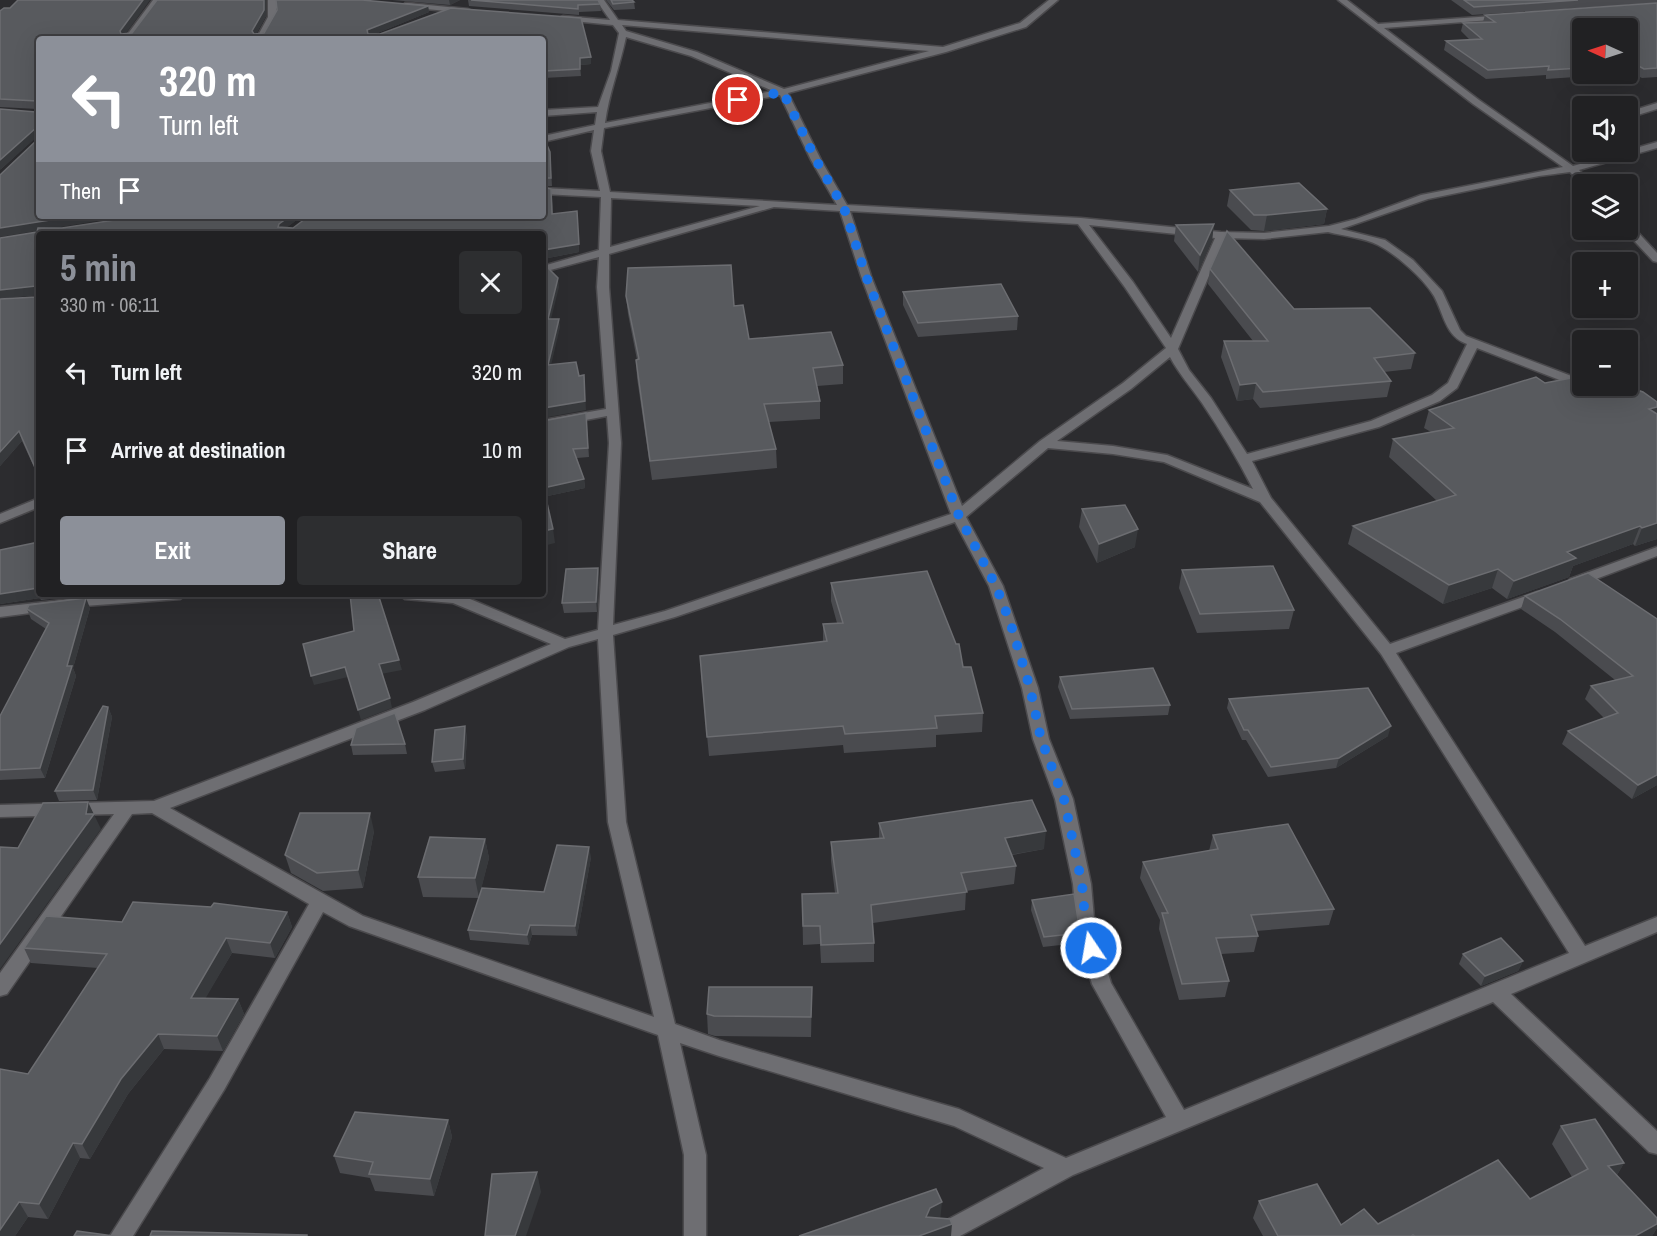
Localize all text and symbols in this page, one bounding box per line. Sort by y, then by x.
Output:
north arrow [1572,18,1638,84]
map controls [1572,18,1638,396]
text: 320 m [159,53,257,109]
icon: left [60,60,138,138]
pin [712,74,763,125]
icon: arrive [721,83,754,116]
button: sound [1572,96,1638,162]
text: Turn left [159,107,238,143]
icon: arrive [113,174,146,207]
button: layers [1572,174,1638,240]
text: Then [60,176,101,206]
text: 5 min [60,244,137,292]
button: close [459,251,522,314]
button: + [1572,252,1638,318]
text: 330 m · 06:11 [60,291,159,318]
button: − [1572,330,1638,396]
icon: left [60,356,93,389]
text: Turn left [111,357,182,387]
text: 320 m [472,357,522,387]
icon: arrive [60,434,93,467]
text: Arrive at destination [111,435,285,465]
text: 10 m [482,435,522,465]
button: Exit [60,516,285,585]
button: Share [297,516,522,585]
position arrow [1059,916,1123,980]

